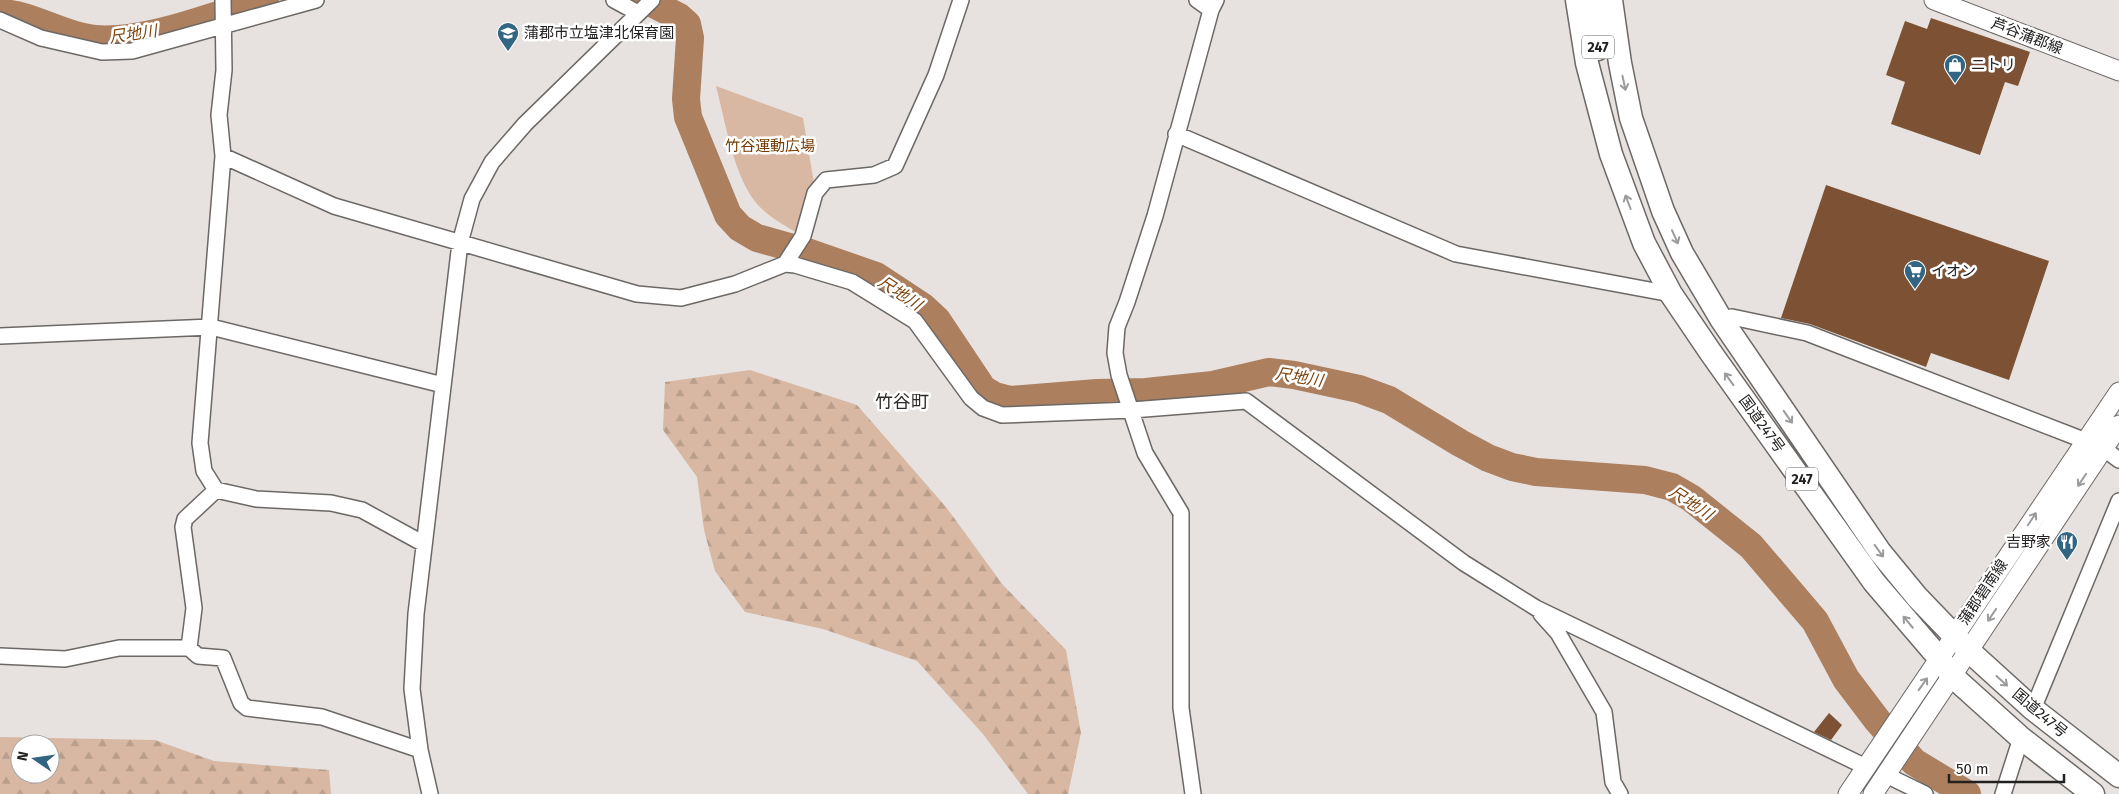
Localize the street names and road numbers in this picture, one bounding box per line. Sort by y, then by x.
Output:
street label: 芦谷蒲郡線 [1989,14,2065,58]
road number: 247 [1582,36,1614,58]
street label: 国道247号 [1735,392,1789,456]
road number: 247 [1786,468,1818,490]
street label: 蒲郡碧南線 [1955,556,2011,628]
street label: 国道247号 [2009,685,2071,741]

